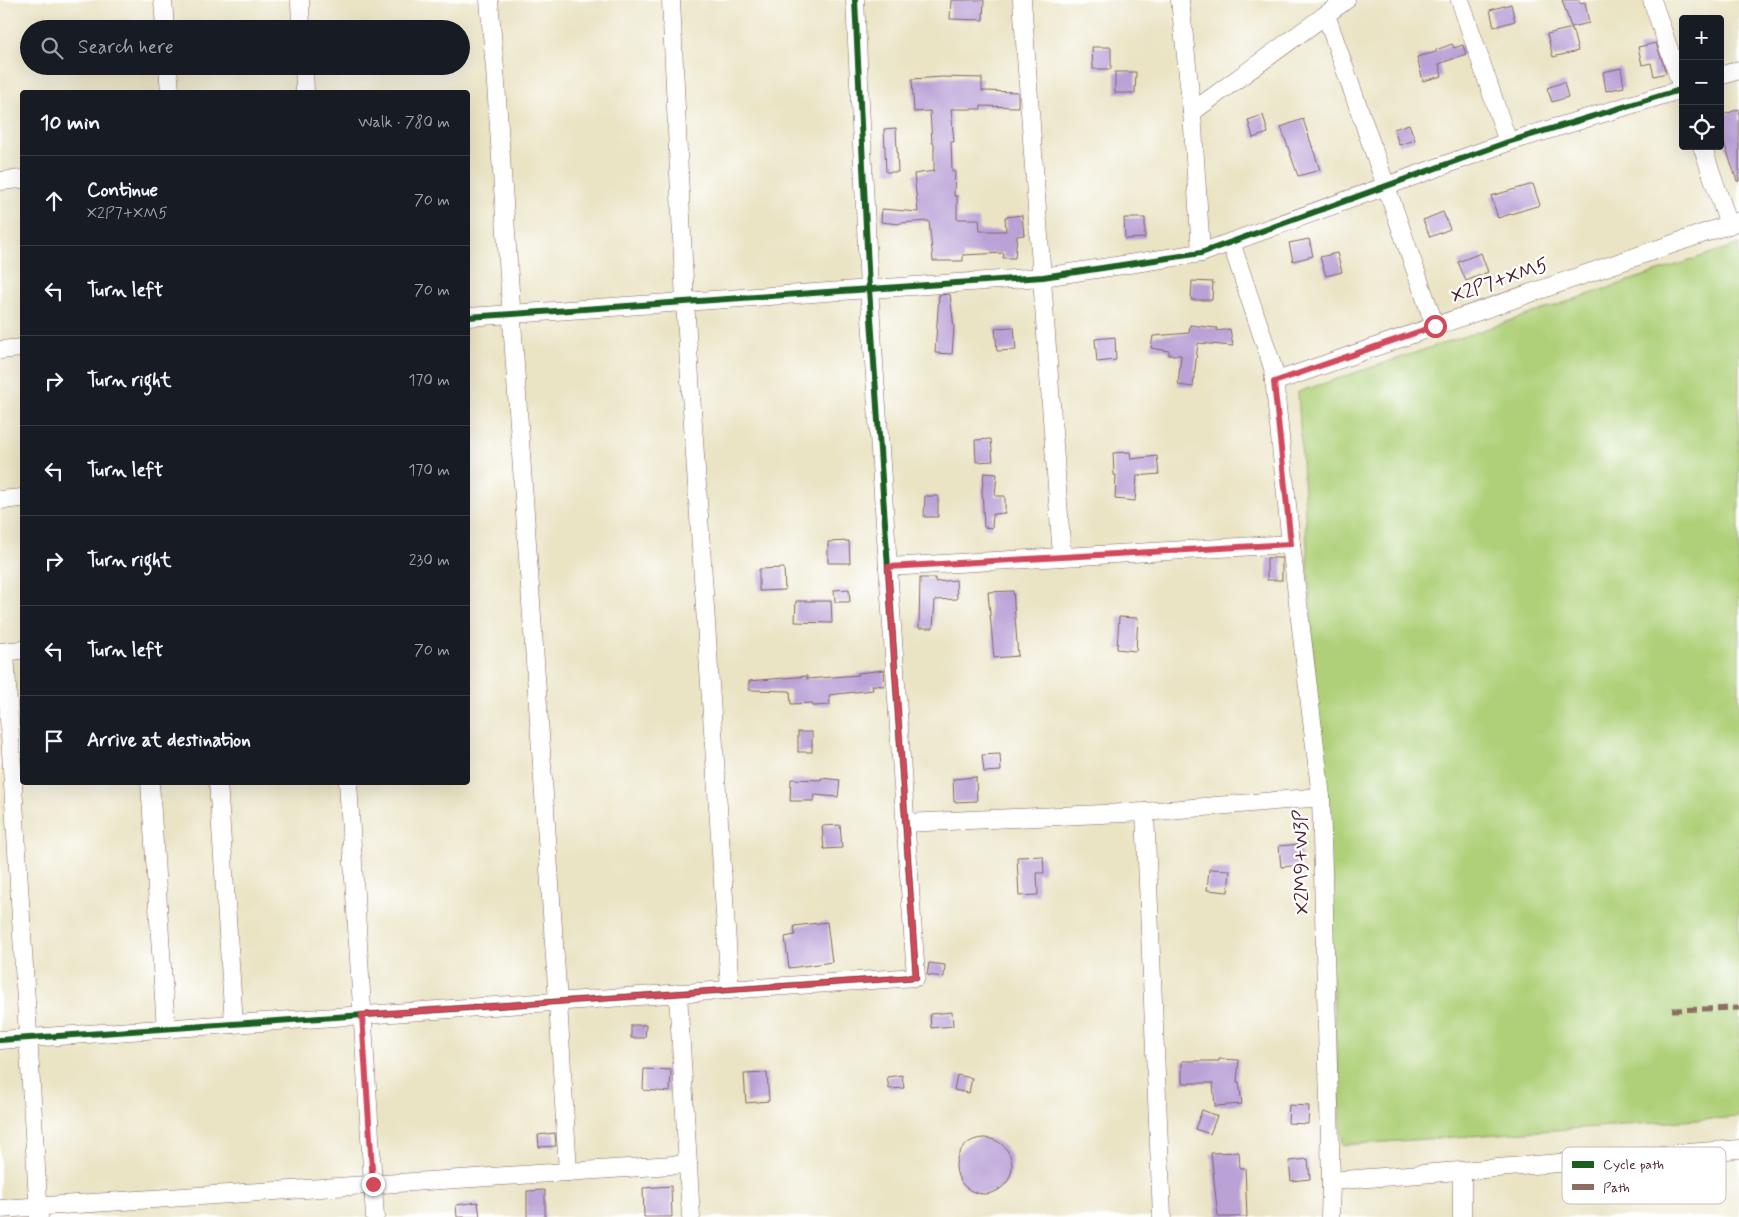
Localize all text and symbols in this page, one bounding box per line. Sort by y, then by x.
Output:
map controls [1679,15,1724,150]
button: + [1679,15,1724,60]
search box [20,20,470,75]
icon: search [38,34,66,62]
text: Search here [78,35,174,60]
button: − [1679,60,1724,105]
button: locate [1679,105,1724,150]
text: 10 min [40,109,100,137]
text: Walk · 780 m [358,112,450,133]
text: Continue [87,178,158,203]
icon: ahead [40,187,68,215]
text: 70 m [414,190,450,211]
text: X2P7+XM5 [87,203,168,224]
street label: X2P7+XM5 [1448,252,1552,310]
icon: left [40,277,68,305]
text: Turn left [87,278,163,303]
text: 70 m [414,280,450,301]
route start [1424,315,1447,338]
icon: right [40,367,68,395]
text: Turn right [87,368,171,393]
text: 170 m [408,370,450,391]
icon: left [40,457,68,485]
text: Turn left [87,458,163,483]
text: 170 m [408,460,450,481]
icon: right [40,547,68,575]
text: Turn right [87,548,171,573]
text: 230 m [409,550,450,571]
icon: left [40,637,68,665]
text: Turn left [87,638,163,663]
text: 70 m [414,640,450,661]
icon: arrive [40,727,68,755]
text: Arrive at destination [87,728,251,753]
street label: X2M9+W3P [1288,809,1316,914]
legend [1562,1147,1726,1204]
text: Cycle path [1603,1156,1664,1174]
route end [362,1173,385,1196]
text: Path [1603,1179,1630,1197]

